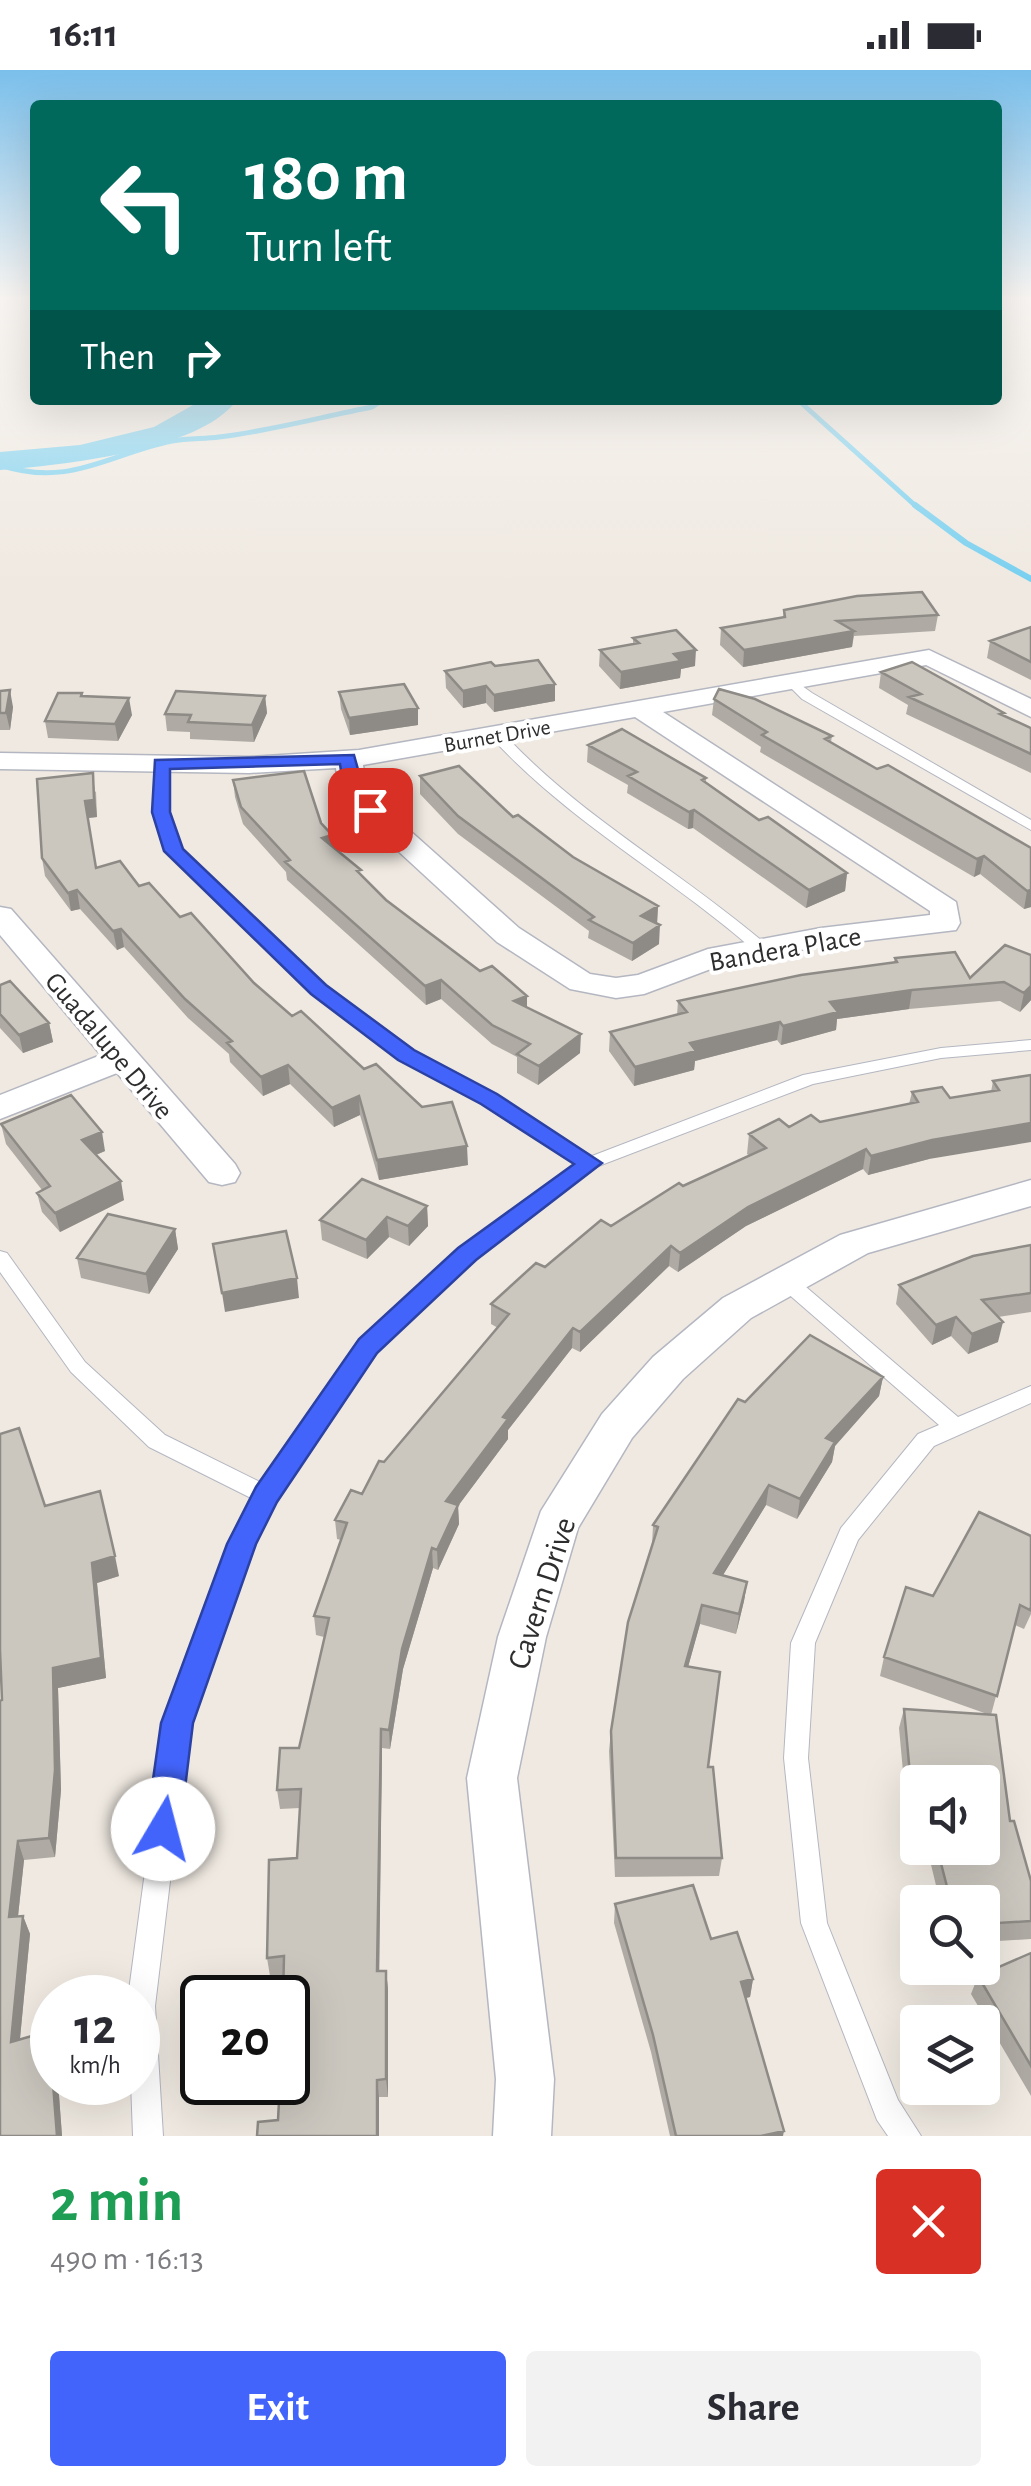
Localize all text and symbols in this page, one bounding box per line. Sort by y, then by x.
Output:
text: 16:11 [50,16,118,54]
icon: left [80,140,210,270]
text: 180 m [245,143,408,213]
text: Turn left [245,225,392,270]
icon: right [175,330,230,385]
text: Then [80,339,155,377]
street label: Burnet Drive [442,716,552,756]
pin [328,768,413,853]
icon: arrive [343,783,398,838]
street label: Bandera Place [707,923,864,977]
street label: Guadalupe Drive [39,968,178,1125]
street label: Cavern Drive [502,1513,582,1673]
map controls [900,1765,1000,2105]
button: sound [900,1765,1000,1865]
position arrow [111,1777,215,1881]
button: search [900,1885,1000,1985]
speed limit sign: 20 [180,1975,310,2105]
text: 12 [74,2003,116,2053]
button: layers [900,2005,1000,2105]
text: km/h [69,2053,121,2078]
button: close [876,2169,981,2274]
text: 2 min [50,2172,183,2232]
text: 490 m · 16:13 [50,2243,204,2275]
button: Exit [50,2351,506,2466]
button: Share [526,2351,981,2466]

